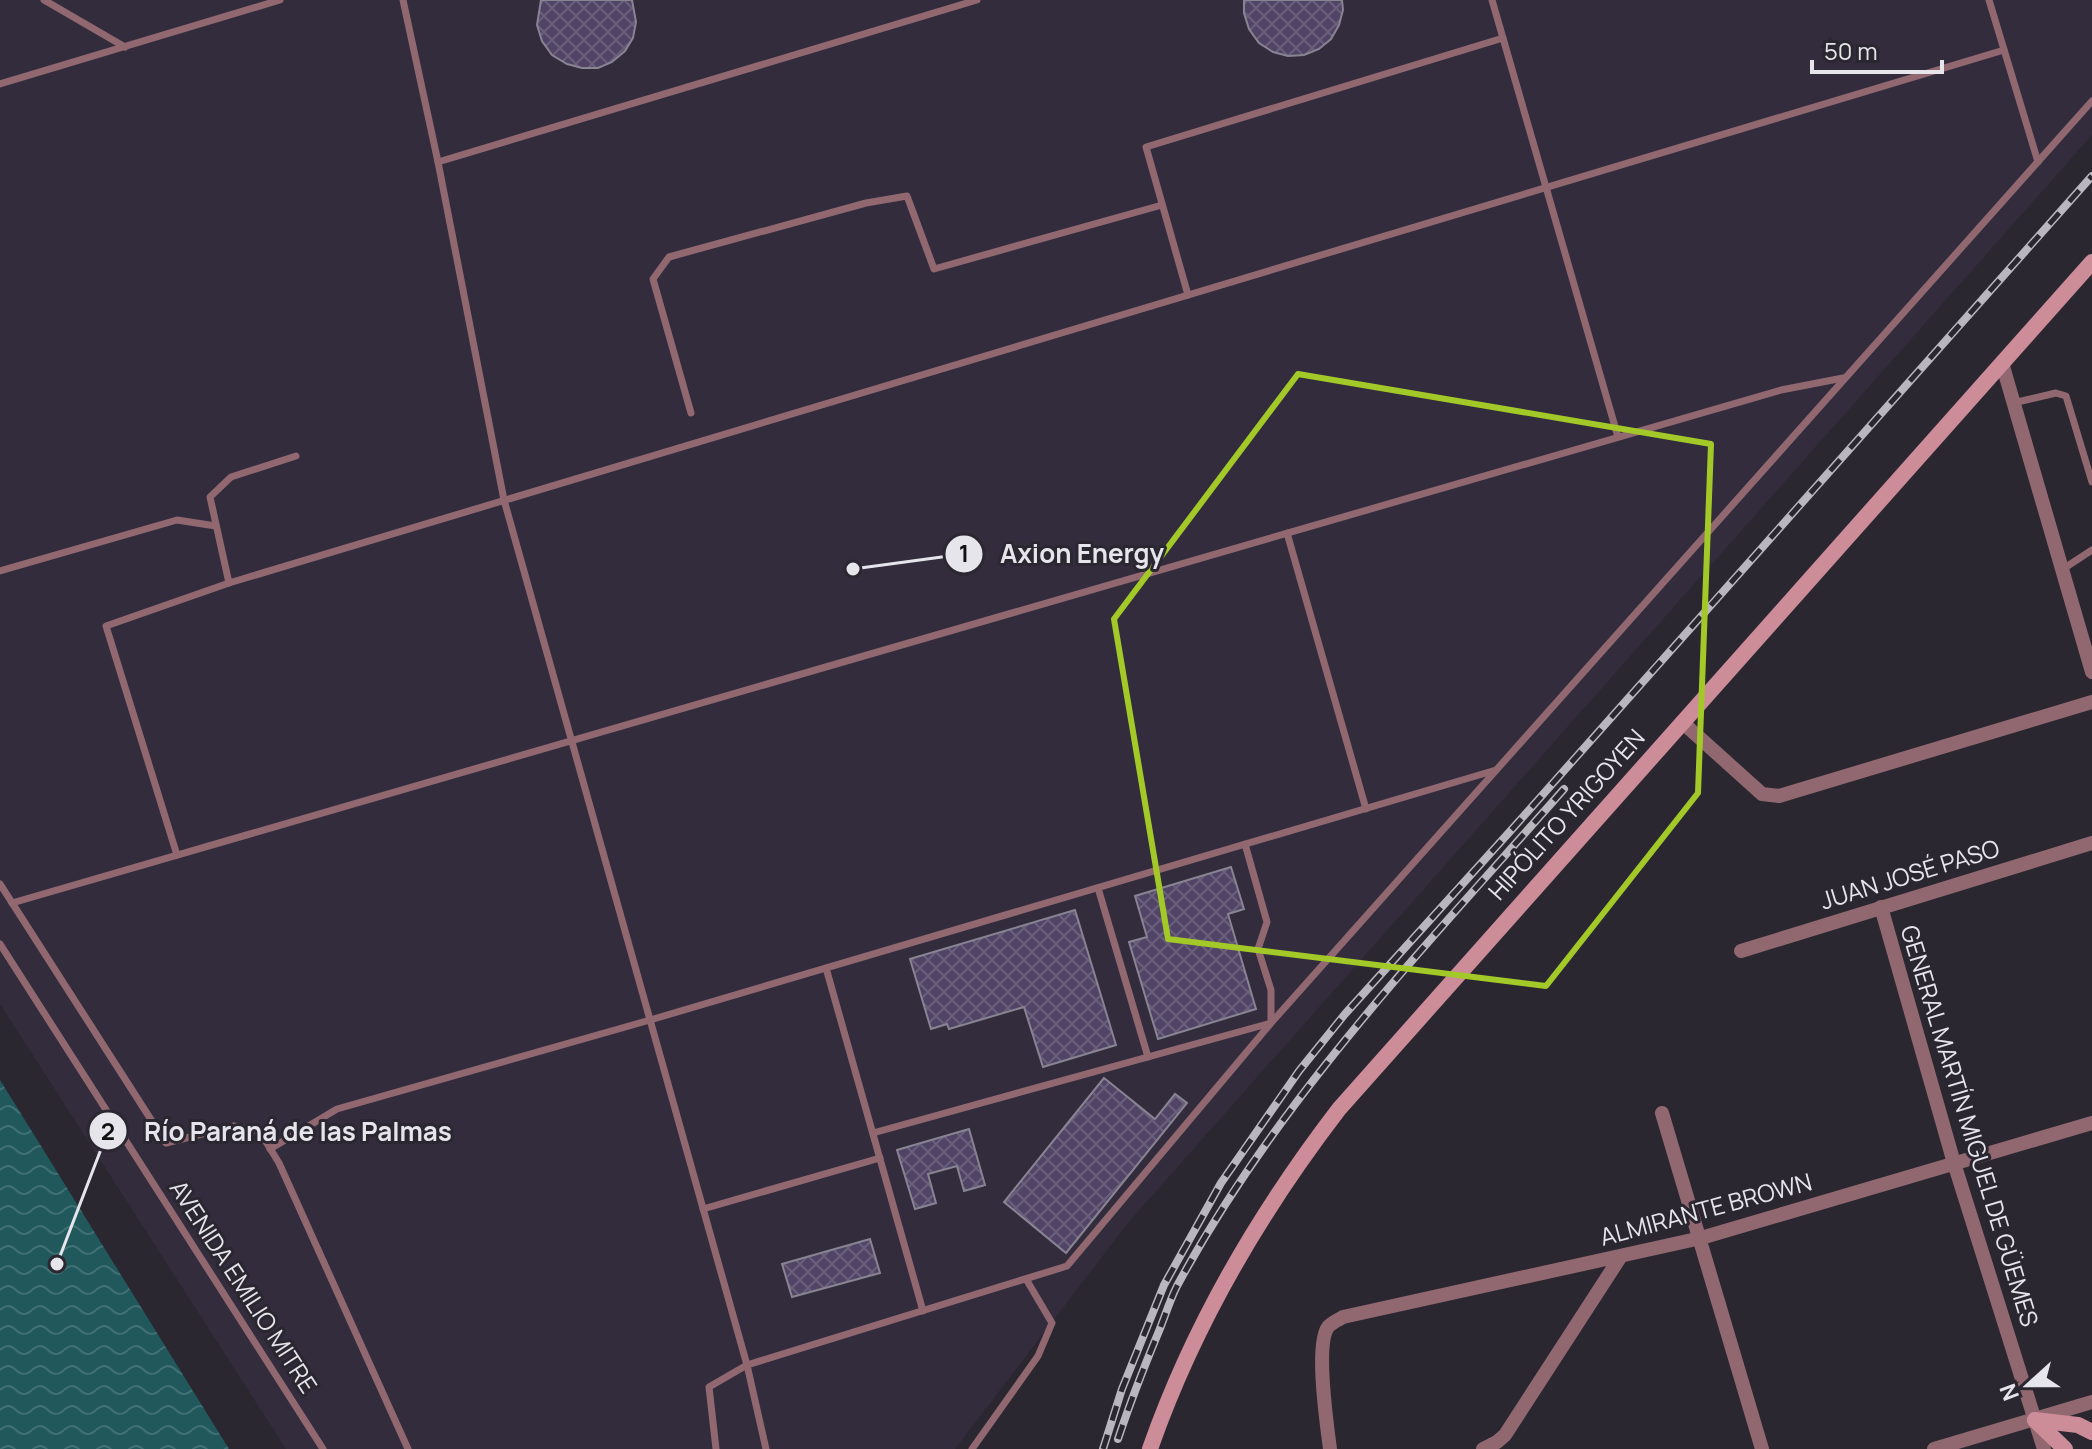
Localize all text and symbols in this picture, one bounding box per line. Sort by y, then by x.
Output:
scale bar [1812,24,1942,74]
text: 50 m [1824,34,1878,67]
callout: Axion Energy [944,529,1180,579]
text: Axion Energy [1000,535,1164,571]
text: 1 [959,536,969,569]
street label: HIPÓLITO YRIGOYEN [1480,721,1652,907]
street label: JUAN JOSÉ PASO [1816,831,2003,916]
street label: GENERAL MARTÍN MIGUEL DE GÜEMES [1894,921,2047,1330]
callout: Río Paraná de las Palmas [88,1106,468,1156]
text: Río Paraná de las Palmas [144,1113,452,1149]
text: 2 [101,1114,115,1147]
street label: ALMIRANTE BROWN [1596,1164,1815,1253]
street label: AVENIDA EMILIO MITRE [163,1173,326,1399]
north arrow [1988,1345,2068,1425]
text: N [1992,1379,2026,1405]

